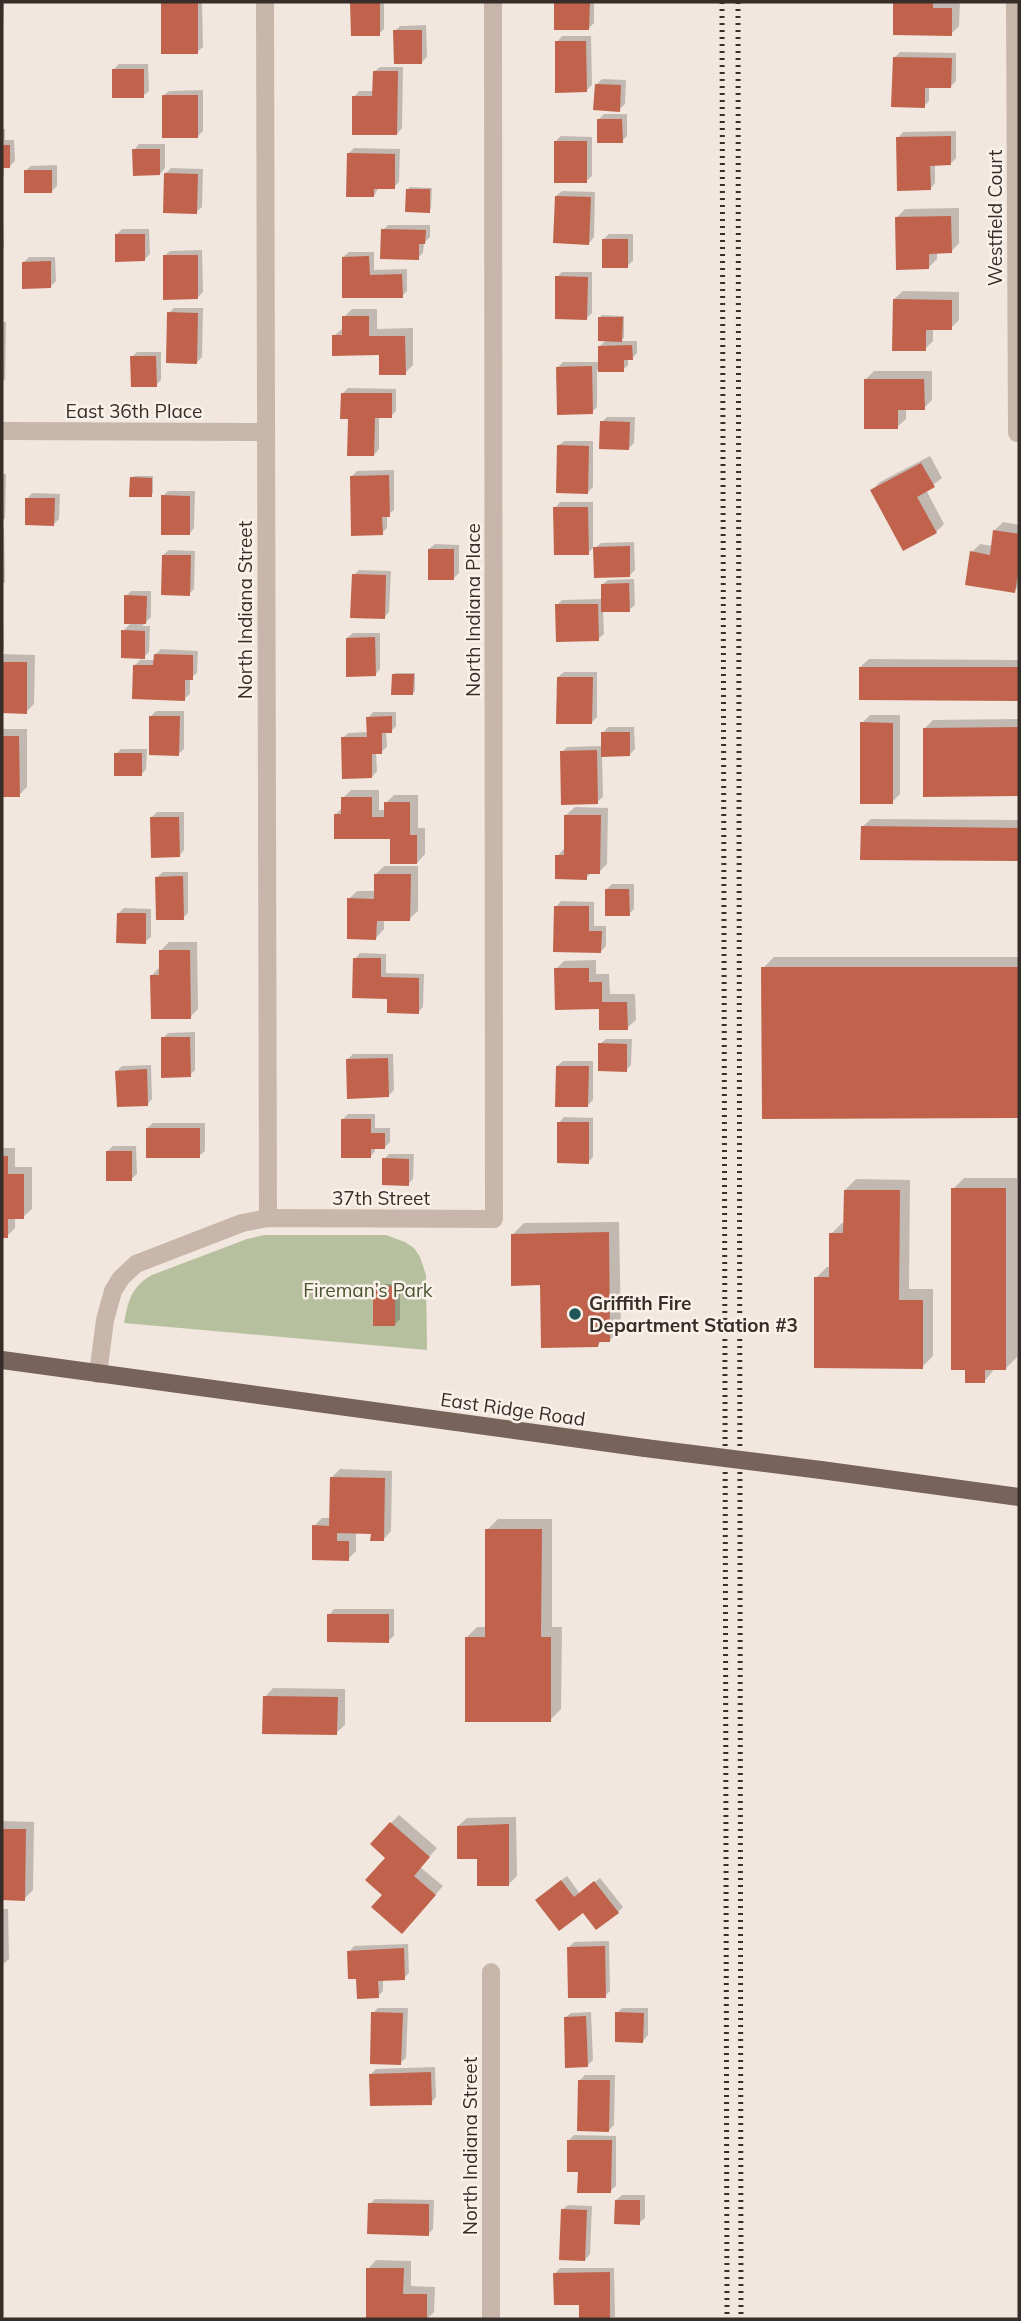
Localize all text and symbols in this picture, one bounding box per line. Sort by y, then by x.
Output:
street label: Westfield Court [983,149,1007,286]
street label: East 36th Place [66,399,202,423]
street label: North Indiana Street [233,520,257,699]
street label: North Indiana Place [461,523,485,697]
street label: 37th Street [332,1186,430,1210]
park label: Fireman’s Park [303,1278,433,1302]
place label: Griffith Fire Department Station #3 [589,1291,798,1337]
marker: Griffith Fire Department Station #3 [567,1306,583,1322]
street label: East Ridge Road [439,1387,587,1431]
street label: North Indiana Street [458,2056,482,2235]

